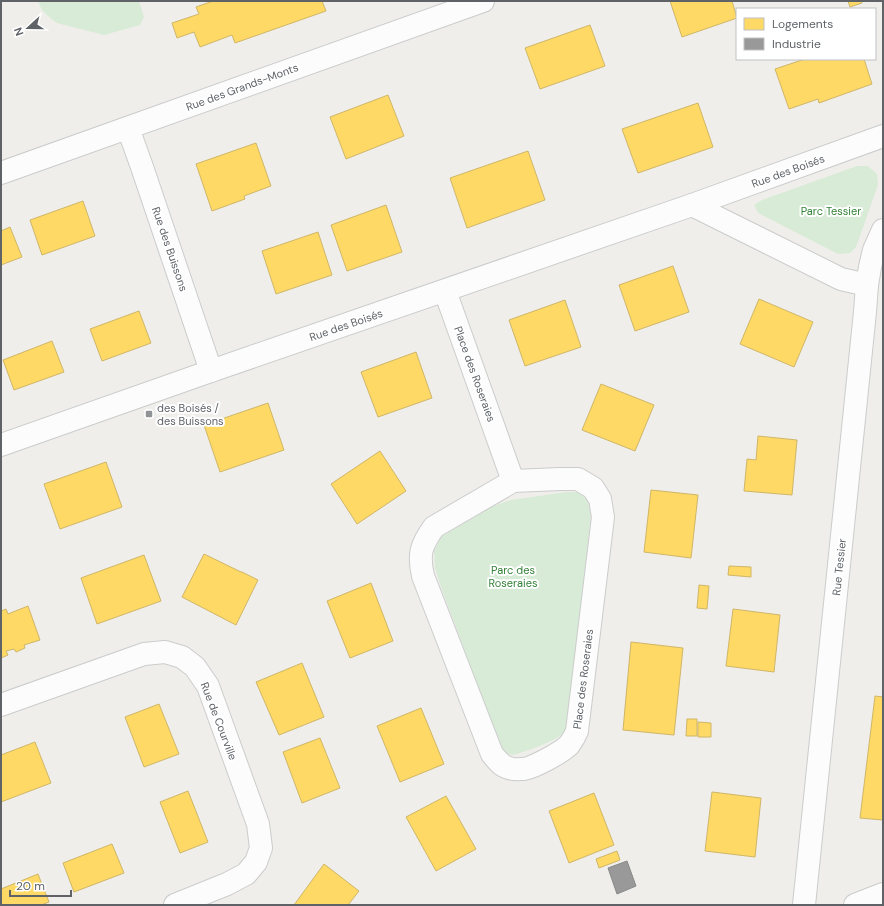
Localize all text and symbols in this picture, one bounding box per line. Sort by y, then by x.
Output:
north arrow [8,8,48,48]
legend [736,8,876,60]
text: Logements [772,16,833,32]
text: N [11,25,27,38]
text: Industrie [772,36,821,52]
street label: Rue des Grands-Monts [184,60,300,114]
street label: Rue des Boisés [750,151,826,191]
park label: Parc Tessier [801,204,861,218]
street label: Rue des Buissons [149,205,191,293]
street label: Rue des Boisés [307,306,385,344]
street label: Place des Roseraies [451,324,499,424]
place label: des Boisés / des Buissons [157,401,224,428]
marker: des Boisés / des Buissons [144,409,154,419]
street label: Rue Tessier [829,538,849,596]
park label: Parc des Roseraies [489,563,537,590]
street label: Place des Roseraies [570,628,596,730]
street label: Rue de Courville [198,680,240,762]
scale bar [10,872,71,898]
text: 20 m [16,878,45,894]

